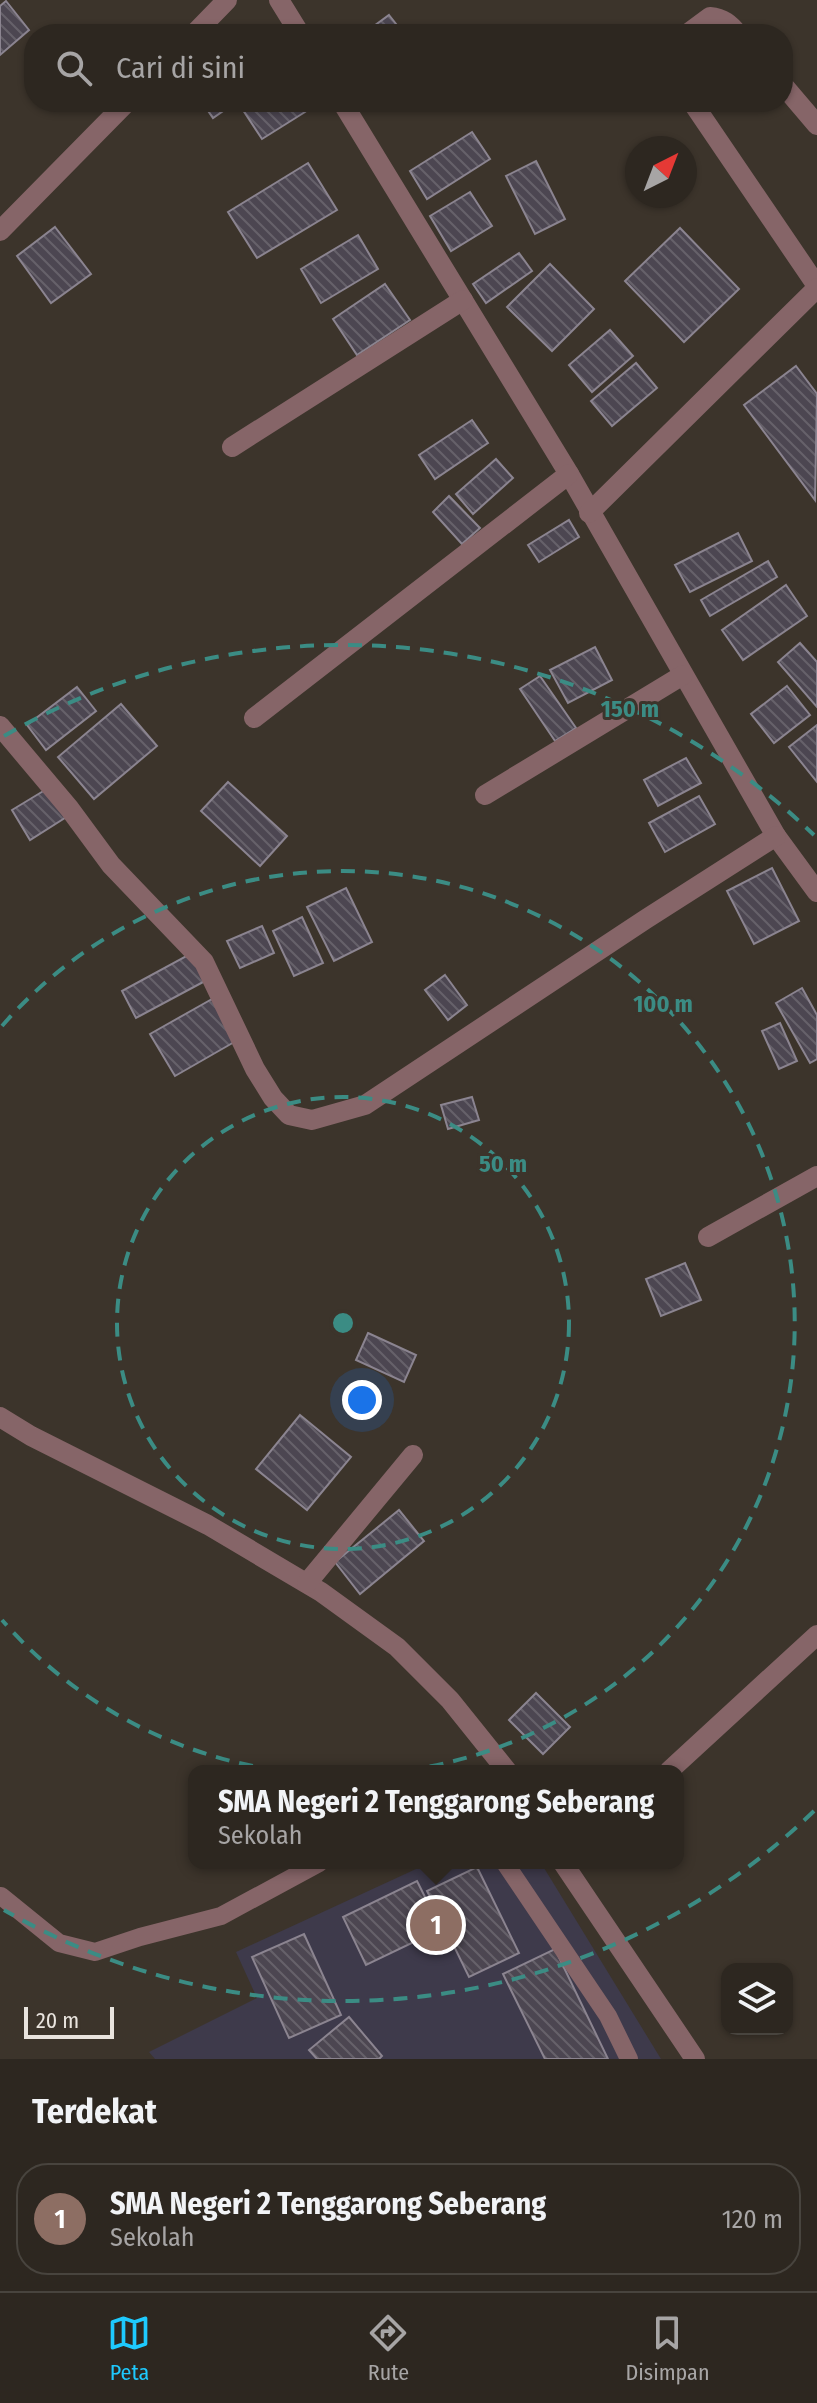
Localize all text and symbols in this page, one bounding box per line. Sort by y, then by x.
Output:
search box [24,24,793,112]
icon: search [52,46,96,90]
text: Cari di sini [116,50,245,86]
north arrow [625,136,697,208]
text: 150 m [601,695,659,723]
text: 100 m [633,990,693,1018]
text: 50 m [479,1150,527,1178]
centre of rings [329,1309,357,1337]
your location [342,1380,382,1420]
popup [188,1765,684,1869]
text: SMA Negeri 2 Tenggarong Seberang [218,1784,654,1820]
text: Sekolah [218,1820,302,1851]
pin: 1 [410,1895,462,1955]
map controls [721,1963,793,2035]
button: layers [721,1963,793,2035]
scale bar [24,2003,114,2039]
text: 20 m [36,2007,79,2034]
text: Terdekat [32,2091,157,2132]
text: SMA Negeri 2 Tenggarong Seberang [110,2186,546,2222]
text: 1 [55,2204,66,2235]
text: 120 m [722,2204,783,2235]
text: Sekolah [110,2222,194,2253]
tab: Peta [107,2311,151,2386]
tab: Rute [366,2311,410,2386]
tab: Disimpan [625,2311,709,2386]

